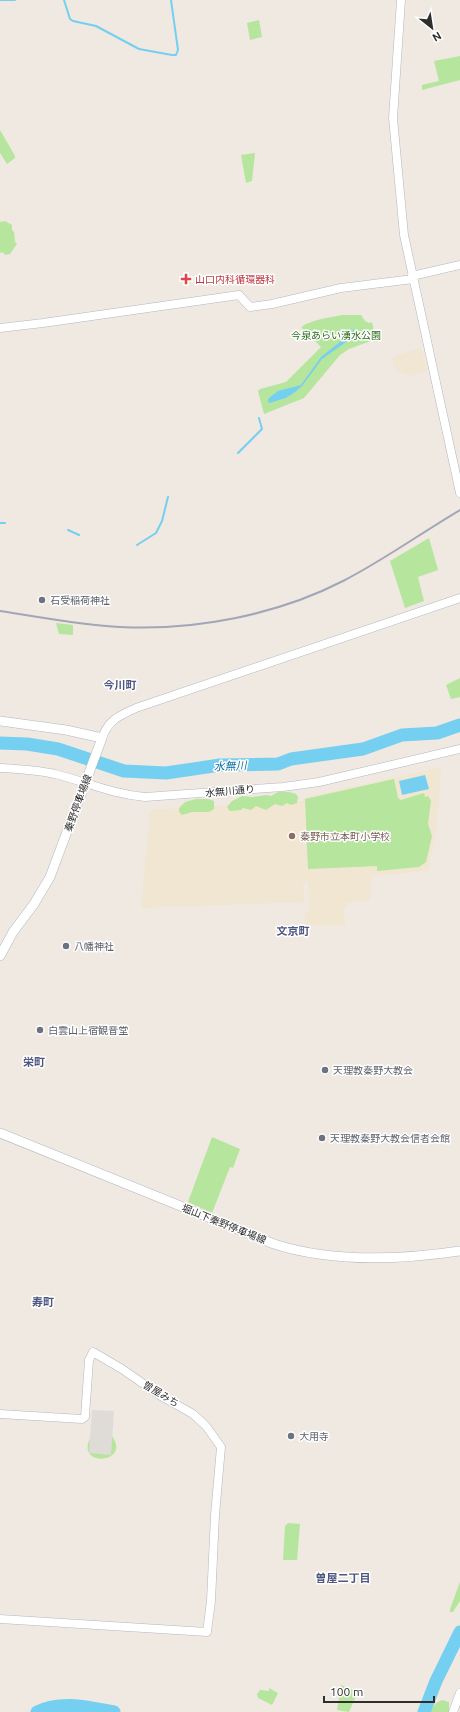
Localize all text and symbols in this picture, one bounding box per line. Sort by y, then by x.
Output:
north arrow [412,8,452,48]
text: N [430,29,444,44]
marker: 山口内科循環器科 [180,273,192,285]
place label: 山口内科循環器科 [195,274,275,285]
park label: 今泉あらい湧水公園 [291,330,381,341]
marker: 石受稲荷神社 [37,595,47,605]
place label: 石受稲荷神社 [50,595,110,606]
district label: 今川町 [104,679,137,691]
water label: 水無川 [213,759,248,773]
street label: 秦野停車場線 [63,773,93,833]
street label: 水無川通り [205,783,255,799]
marker: 秦野市立本町小学校 [287,831,297,841]
place label: 秦野市立本町小学校 [300,831,390,842]
district label: 文京町 [277,925,310,937]
marker: 八幡神社 [61,941,71,951]
place label: 八幡神社 [74,941,114,952]
marker: 白雲山上宿観音堂 [35,1025,45,1035]
place label: 白雲山上宿観音堂 [48,1025,128,1036]
district label: 栄町 [23,1056,45,1068]
marker: 天理教秦野大教会 [320,1065,330,1075]
place label: 天理教秦野大教会 [333,1065,413,1076]
marker: 天理教秦野大教会信者会館 [317,1133,327,1143]
place label: 天理教秦野大教会信者会館 [330,1133,450,1144]
street label: 堀山下秦野停車場線 [180,1202,268,1246]
district label: 寿町 [32,1296,54,1308]
street label: 曽屋みち [141,1379,181,1409]
marker: 大用寺 [286,1431,296,1441]
place label: 大用寺 [299,1431,329,1442]
district label: 曽屋二丁目 [316,1572,371,1584]
scale bar [324,1678,434,1704]
text: 100 m [330,1685,363,1698]

